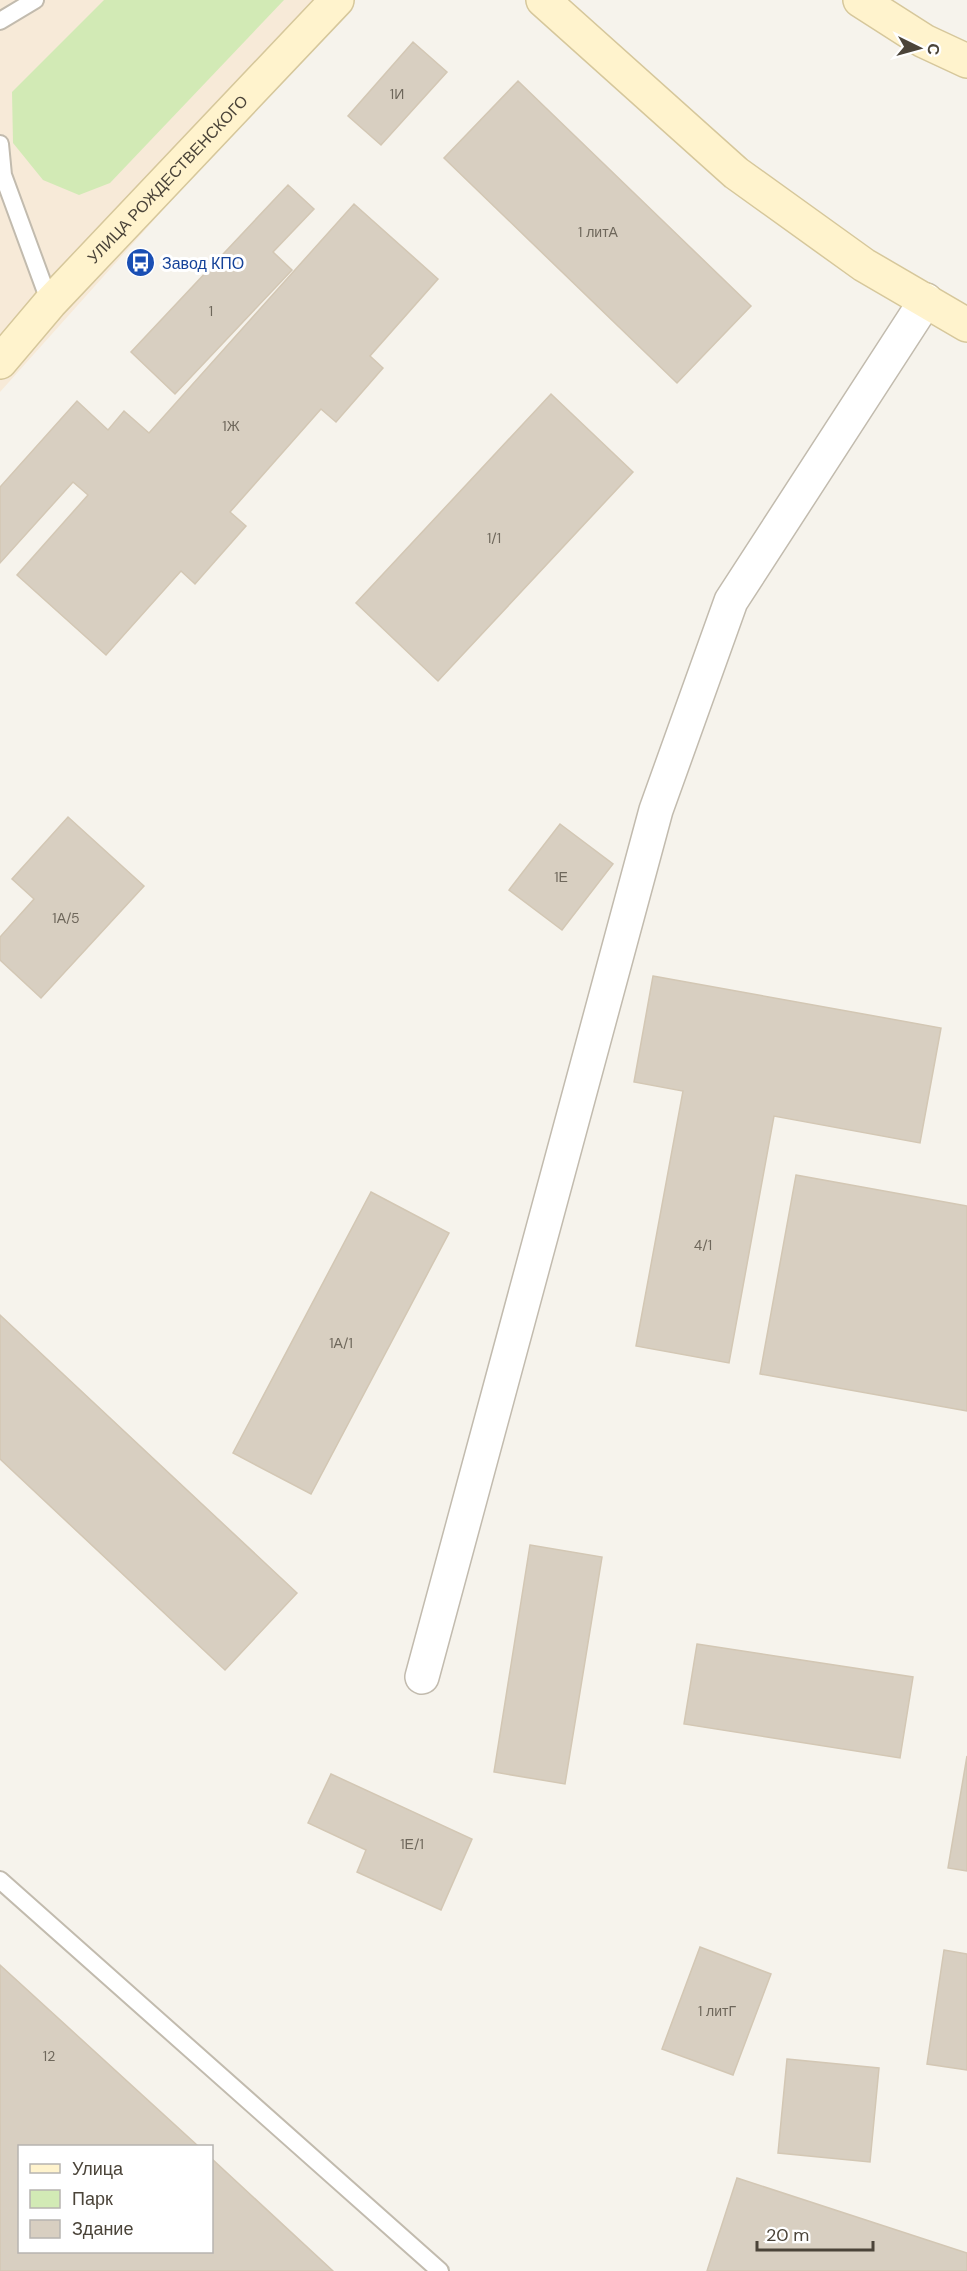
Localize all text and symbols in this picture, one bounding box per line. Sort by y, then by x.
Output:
north arrow [889,18,949,78]
text: С [922,43,944,56]
house number: 1И [390,85,404,103]
street label: УЛИЦА РОЖДЕСТВЕНСКОГО [83,90,252,268]
house number: 1 литА [578,223,619,241]
bus stop icon: Завод КПО [125,247,157,279]
place label: Завод КПО [162,253,244,274]
house number: 1 [209,302,213,320]
house number: 1Ж [222,417,240,435]
house number: 1/1 [487,529,501,547]
house number: 1Е [554,868,568,886]
house number: 1А/5 [52,909,80,927]
house number: 4/1 [694,1236,712,1254]
house number: 1А/1 [329,1334,353,1352]
house number: 1Е/1 [400,1835,424,1853]
house number: 1 литГ [698,2002,736,2020]
house number: 12 [43,2047,55,2065]
legend [18,2145,213,2253]
text: Улица [72,2157,124,2181]
text: Парк [72,2187,113,2211]
scale bar [757,2214,872,2252]
text: Здание [72,2217,133,2241]
text: 20 m [766,2223,809,2247]

